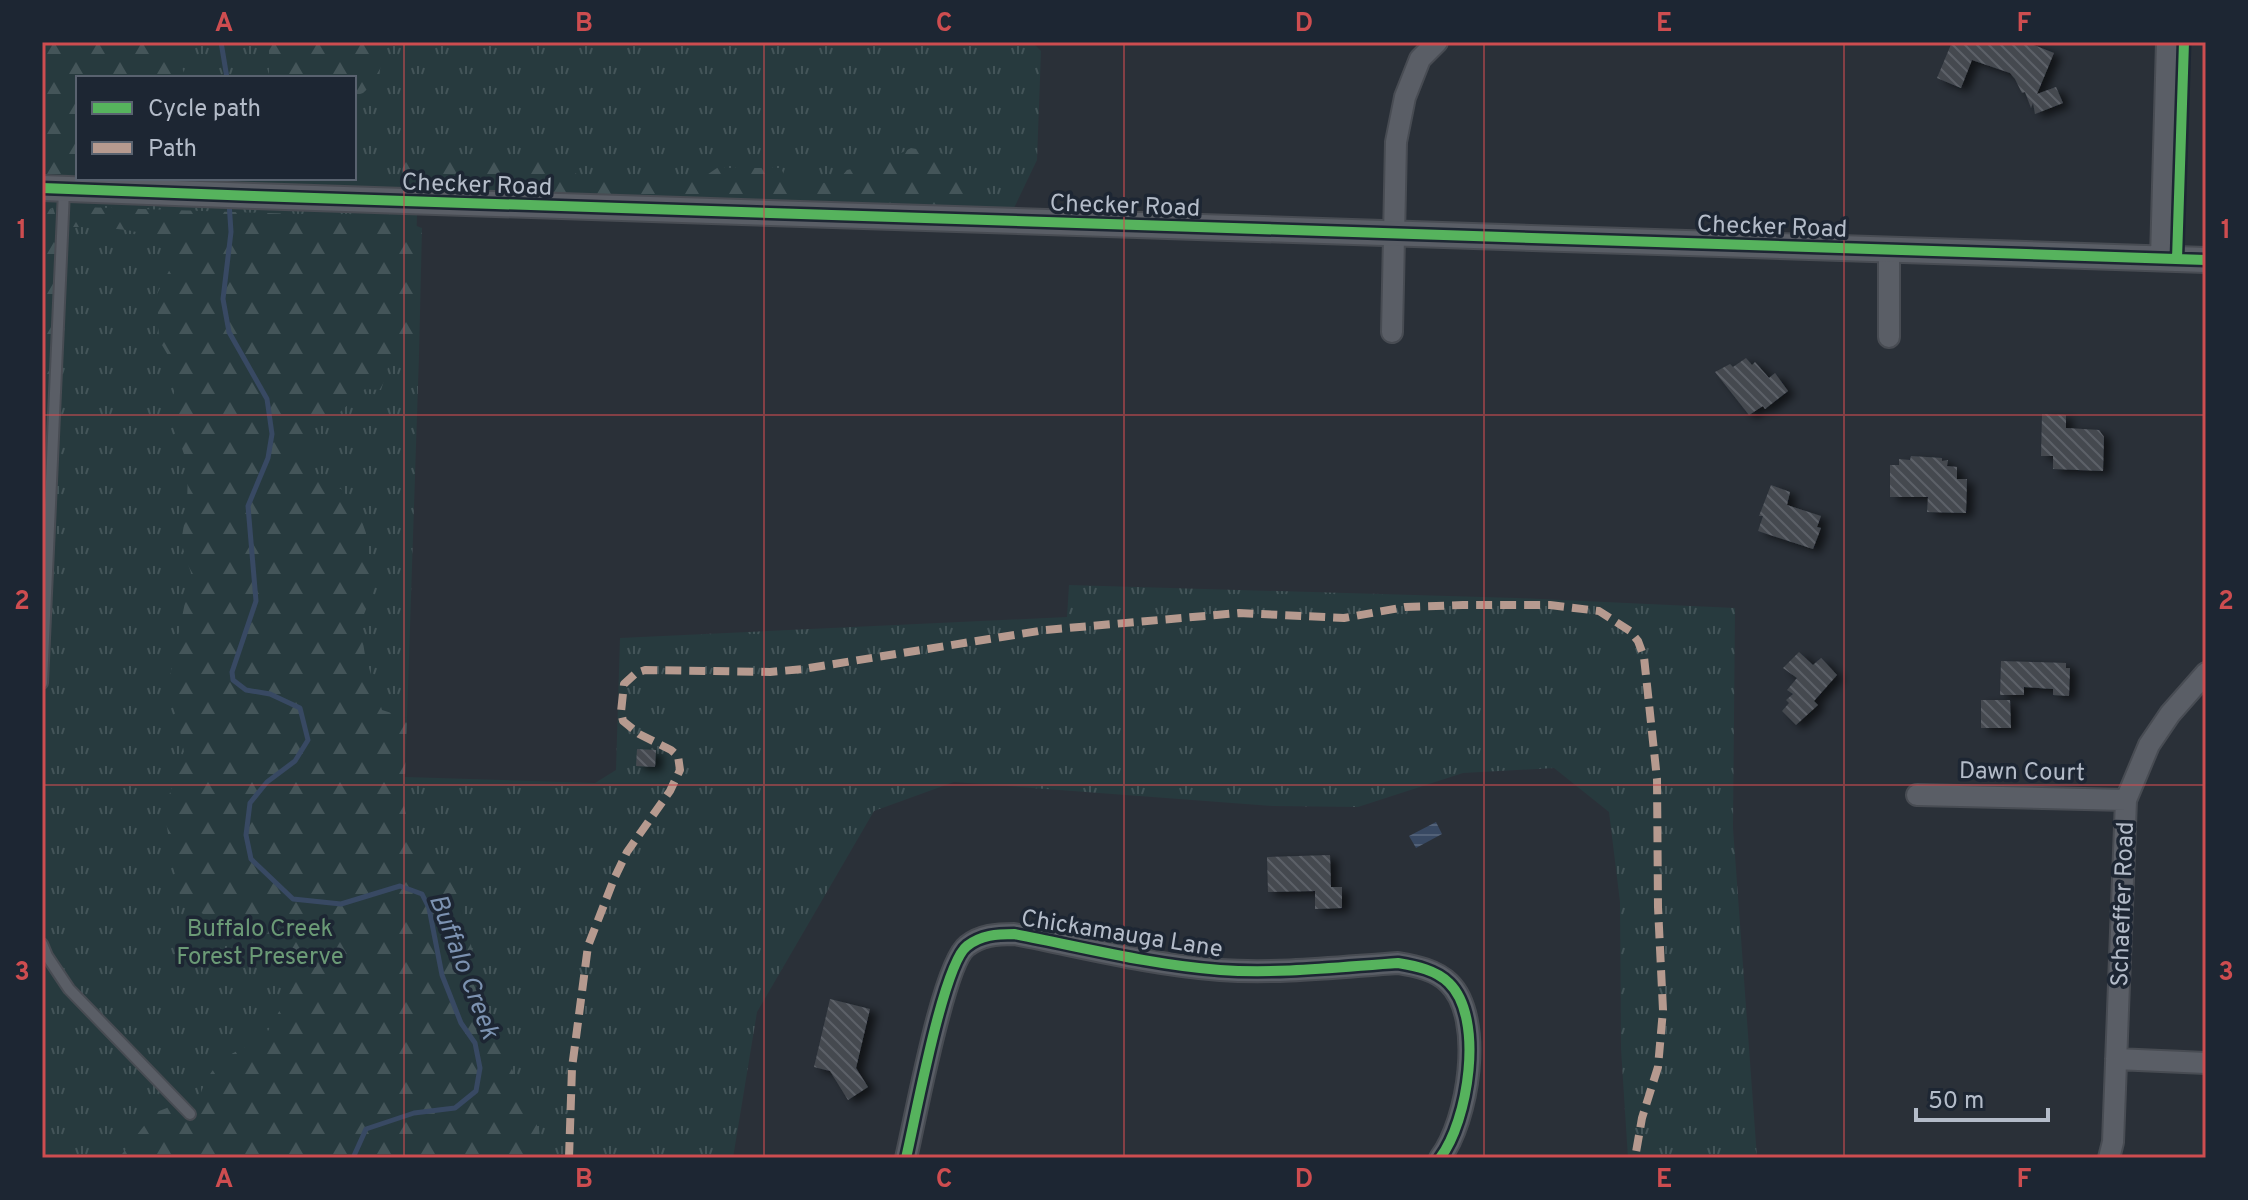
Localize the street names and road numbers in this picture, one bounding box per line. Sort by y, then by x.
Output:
street label: Checker Road [401,168,553,204]
street label: Checker Road [1049,189,1201,225]
street label: Checker Road [1696,210,1848,246]
street label: Dawn Court [1959,757,2085,789]
street label: Schaeffer Road [2106,821,2142,987]
street label: Chickamauga Lane [1019,904,1225,966]

